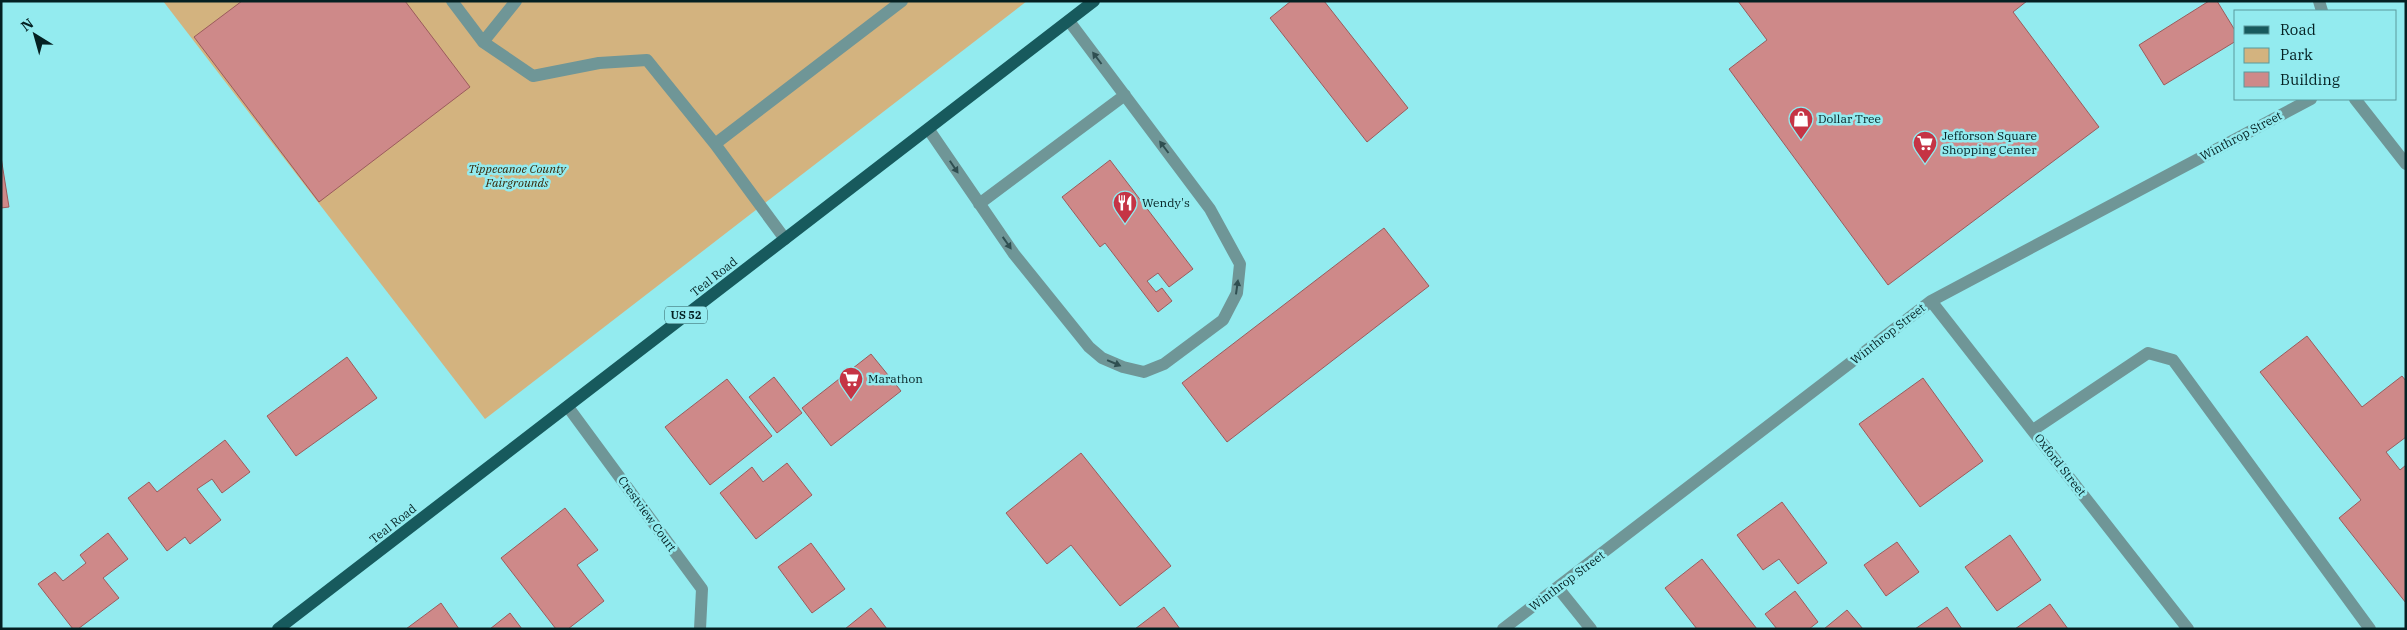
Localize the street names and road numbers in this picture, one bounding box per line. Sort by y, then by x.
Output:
street label: Winthrop Street [2197,108,2284,163]
street label: Teal Road [687,254,740,300]
street label: Winthrop Street [1847,300,1928,367]
road number: US 52 [665,306,707,324]
street label: Oxford Street [2031,430,2089,499]
street label: Crestview Court [615,473,680,554]
street label: Teal Road [366,501,419,547]
street label: Winthrop Street [1526,547,1607,614]

